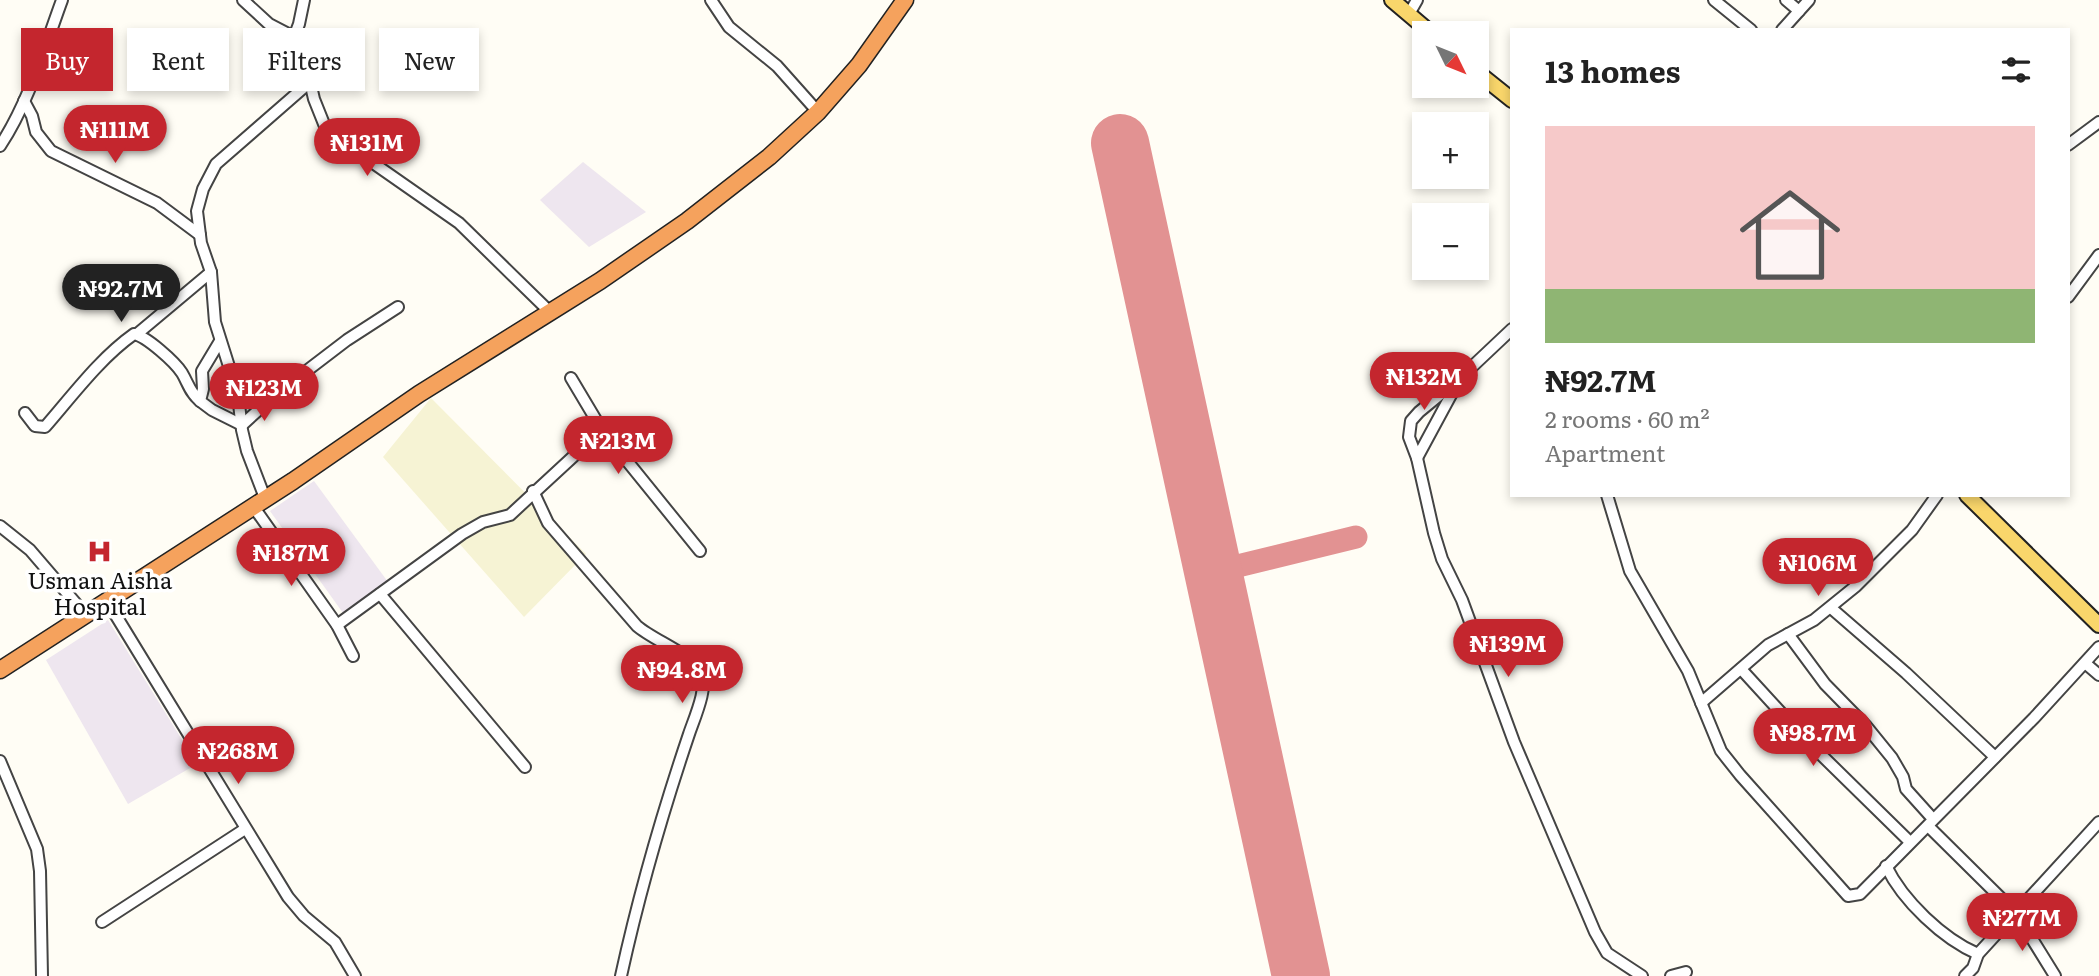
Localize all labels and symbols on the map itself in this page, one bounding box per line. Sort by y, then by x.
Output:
north arrow [1412,21,1489,98]
pin: ₦111M [66,106,164,165]
pin: ₦131M [318,118,416,178]
pin: ₦92.7M [64,264,178,324]
pin: ₦132M [1375,352,1473,412]
pin: ₦123M [215,364,313,423]
pin: ₦213M [569,416,667,476]
pin: ₦187M [242,528,340,588]
hospital icon: Usman Aisha Hospital [86,537,114,565]
pin: ₦106M [1769,538,1867,598]
place label: Usman Aisha Hospital [28,562,173,622]
pin: ₦139M [1459,620,1557,679]
pin: ₦94.8M [625,646,739,705]
pin: ₦98.7M [1756,708,1870,768]
pin: ₦268M [189,726,287,786]
pin: ₦277M [1973,894,2071,953]

